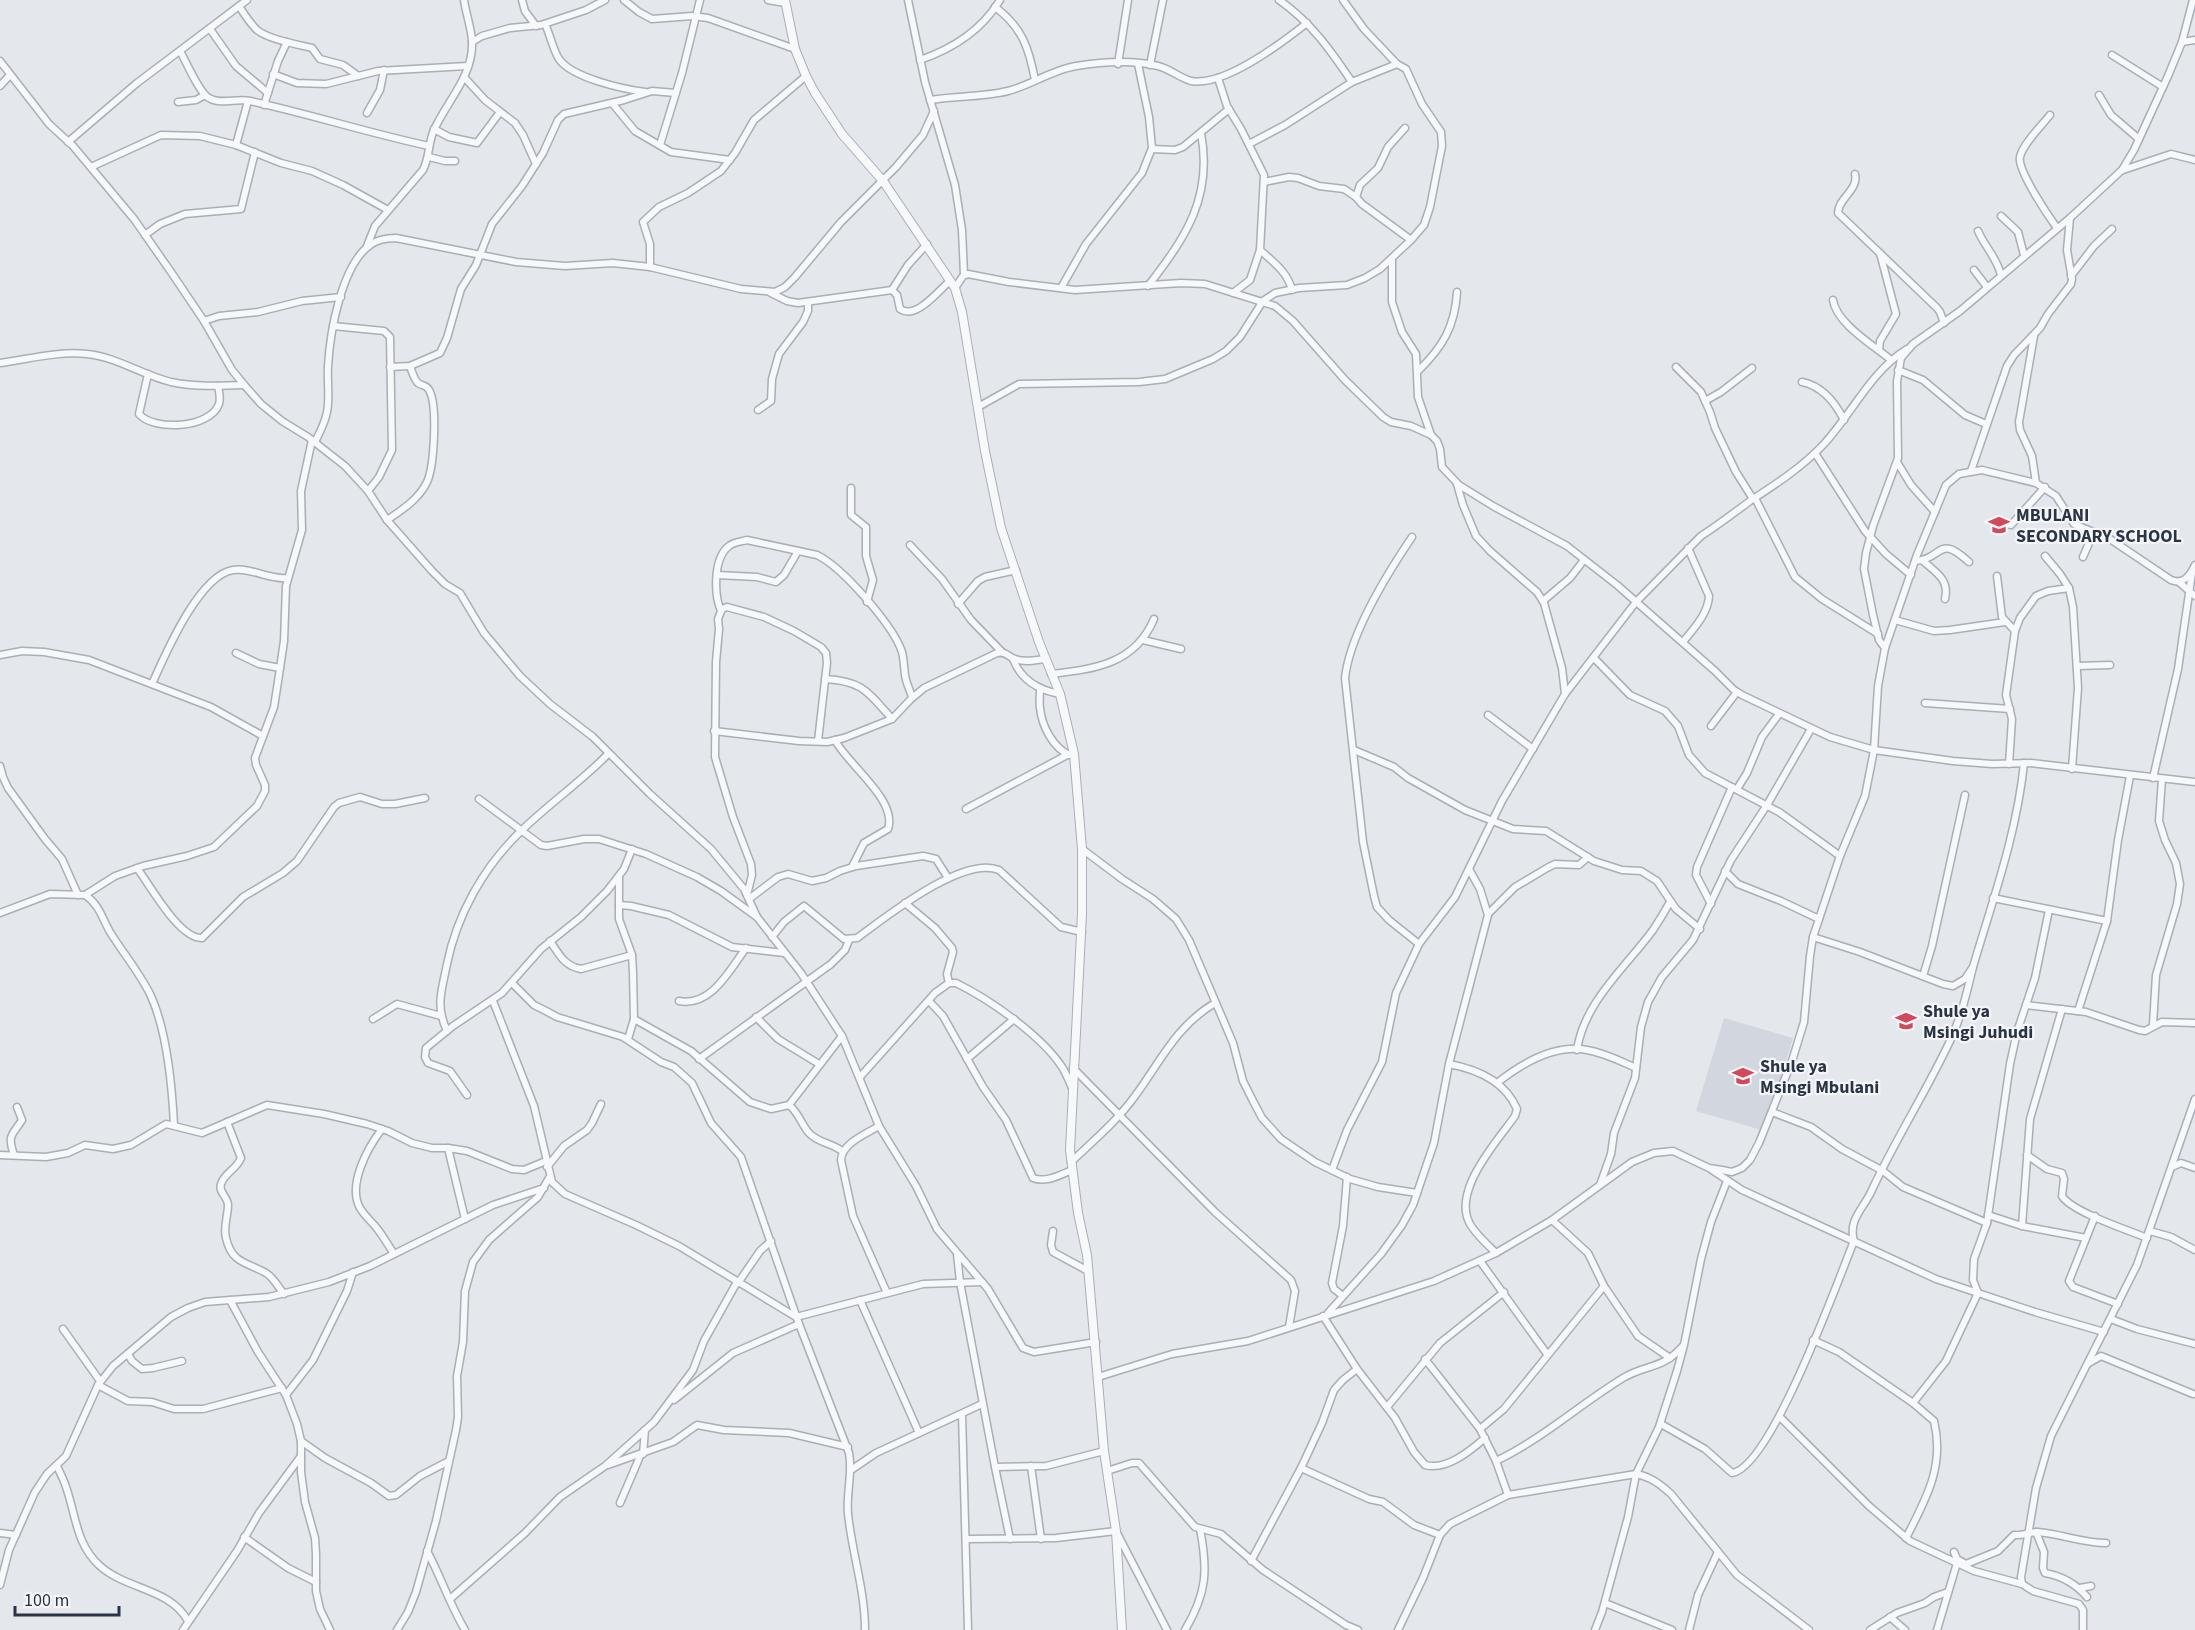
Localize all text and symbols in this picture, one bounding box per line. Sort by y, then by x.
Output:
place label: MBULANI SECONDARY SCHOOL [2016,503,2182,549]
school or university icon: MBULANI SECONDARY SCHOOL [1987,513,2011,537]
place label: Shule ya Msingi Juhudi [1923,999,2033,1045]
school or university icon: Shule ya Msingi Juhudi [1894,1009,1918,1033]
place label: Shule ya Msingi Mbulani [1760,1054,1879,1100]
school or university icon: Shule ya Msingi Mbulani [1731,1064,1755,1088]
scale bar [15,1579,118,1617]
text: 100 m [24,1588,69,1613]

